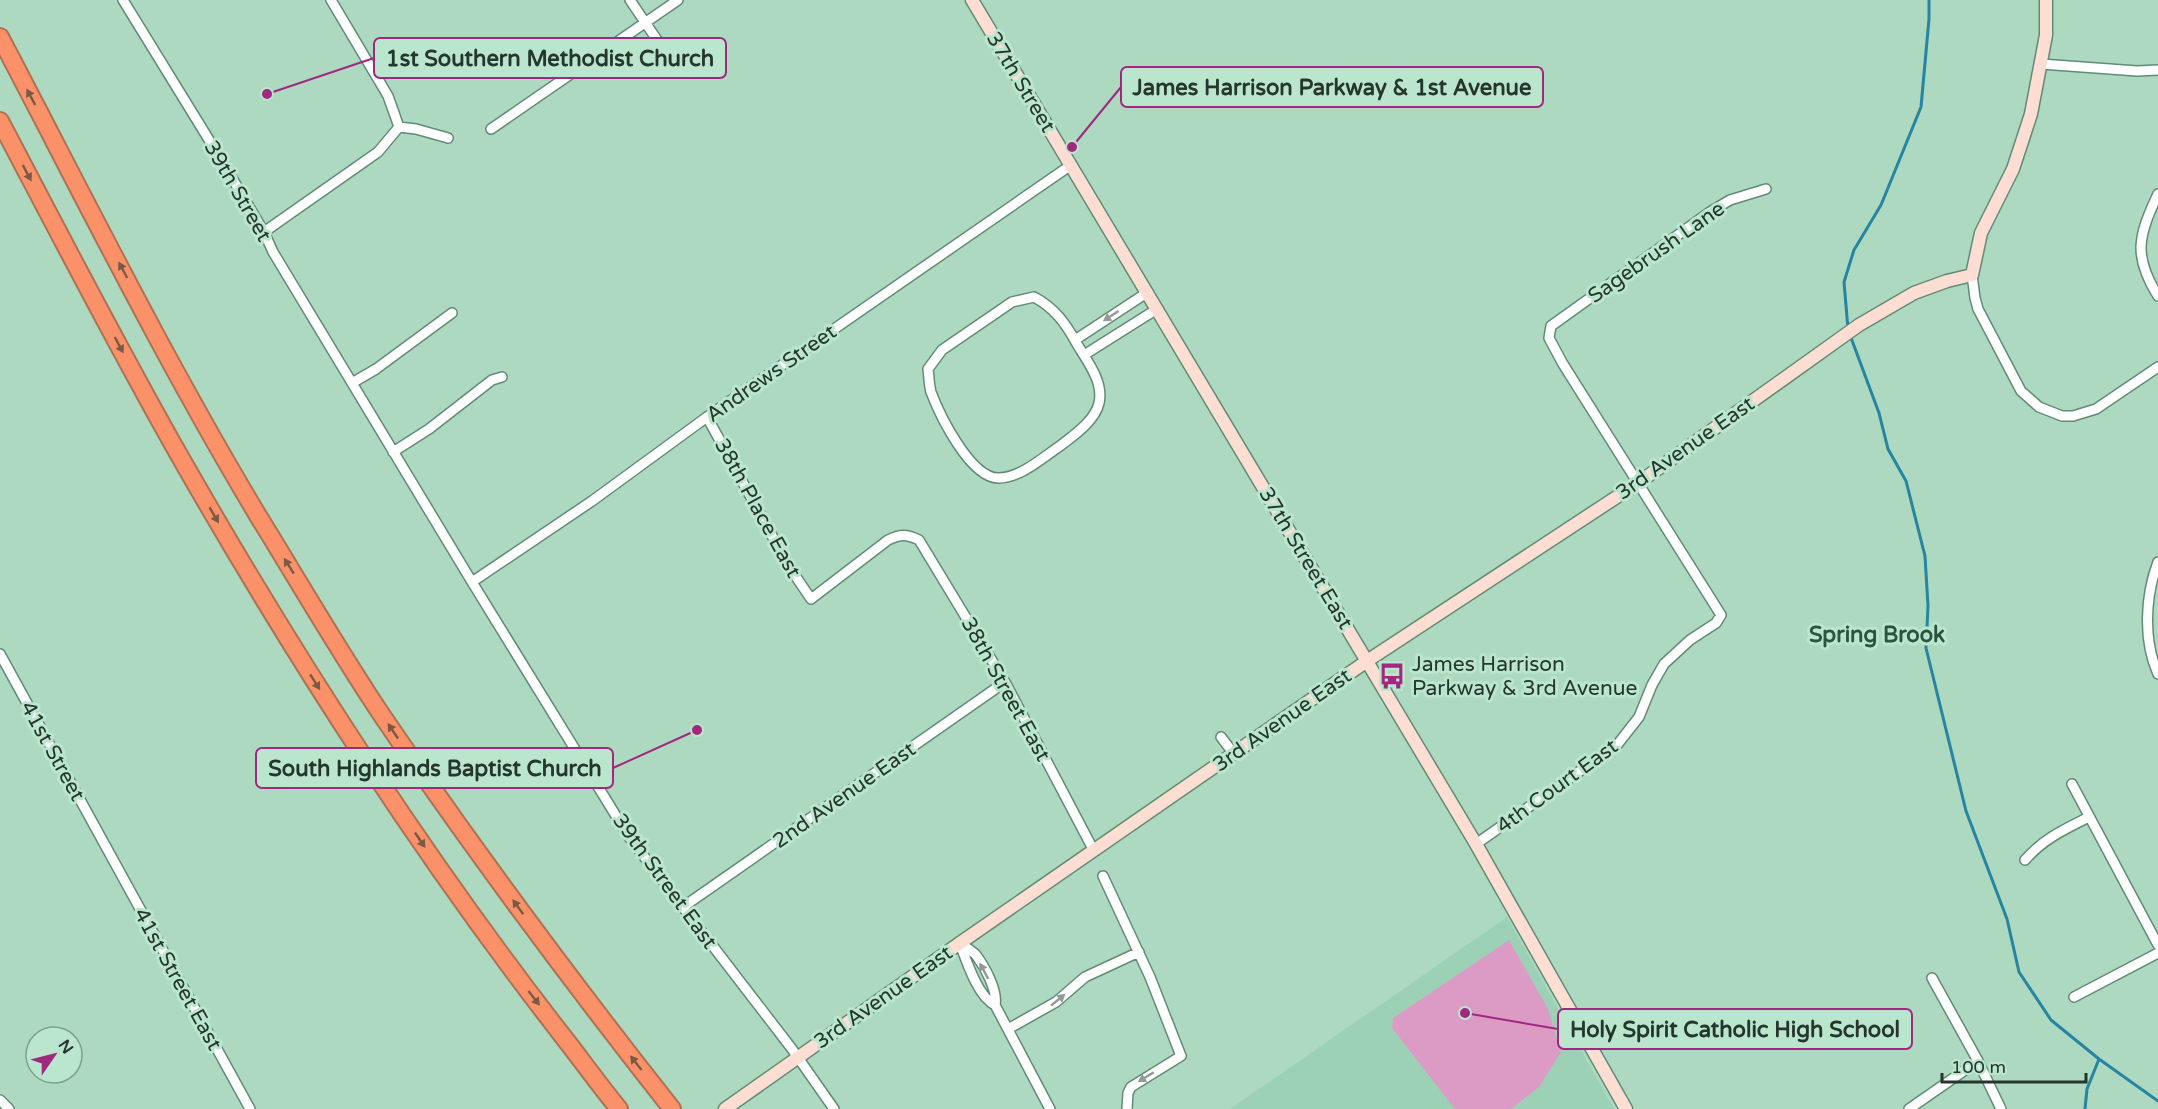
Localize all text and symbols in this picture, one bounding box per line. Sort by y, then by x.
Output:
street label: 37th Street [981,28,1060,137]
callout: 1st Southern Methodist Church [374,38,726,78]
text: 1st Southern Methodist Church [386,46,714,72]
callout: James Harrison Parkway & 1st Avenue [1121,67,1543,107]
text: James Harrison Parkway & 1st Avenue [1132,75,1531,101]
one-way arrow [27,88,37,106]
street label: 39th Street [199,136,277,246]
one-way arrow [22,165,32,182]
street label: Sagebrush Lane [1583,196,1729,309]
one-way arrow [118,261,127,278]
one-way arrow [1104,310,1120,322]
street label: Andrews Street [701,319,841,428]
one-way arrow [114,337,124,354]
street label: 3rd Avenue East [1611,391,1759,505]
street label: 38th Place East [709,434,806,582]
street label: 37th Street East [1253,483,1358,634]
one-way arrow [209,507,219,524]
one-way arrow [284,558,295,574]
street label: 38th Street East [956,613,1056,766]
district label: Spring Brook [1809,622,1945,648]
place label: James Harrison Parkway & 3rd Avenue [1412,652,1637,701]
bus stop icon: James Harrison Parkway & 3rd Avenue [1377,661,1407,691]
street label: 3rd Avenue East [1208,663,1356,777]
one-way arrow [309,674,320,690]
street label: 41st Street [15,697,90,805]
one-way arrow [388,723,399,739]
street label: 4th Court East [1492,734,1623,839]
street label: 2nd Avenue East [768,737,920,854]
callout: South Highlands Baptist Church [256,748,613,788]
text: South Highlands Baptist Church [268,756,602,782]
street label: 39th Street East [607,809,722,954]
one-way arrow [414,832,425,848]
one-way arrow [512,900,524,916]
street label: 41st Street East [128,904,227,1055]
street label: 3rd Avenue East [809,940,957,1054]
one-way arrow [979,962,989,979]
one-way arrow [527,991,539,1006]
one-way arrow [1050,993,1066,1006]
callout: Holy Spirit Catholic High School [1558,1009,1912,1049]
text: Holy Spirit Catholic High School [1570,1017,1900,1043]
north arrow [24,1025,84,1085]
text: N [54,1036,77,1058]
scale bar [1942,1046,2086,1084]
one-way arrow [629,1055,642,1071]
text: 100 m [1951,1056,2006,1078]
one-way arrow [1138,1071,1154,1082]

